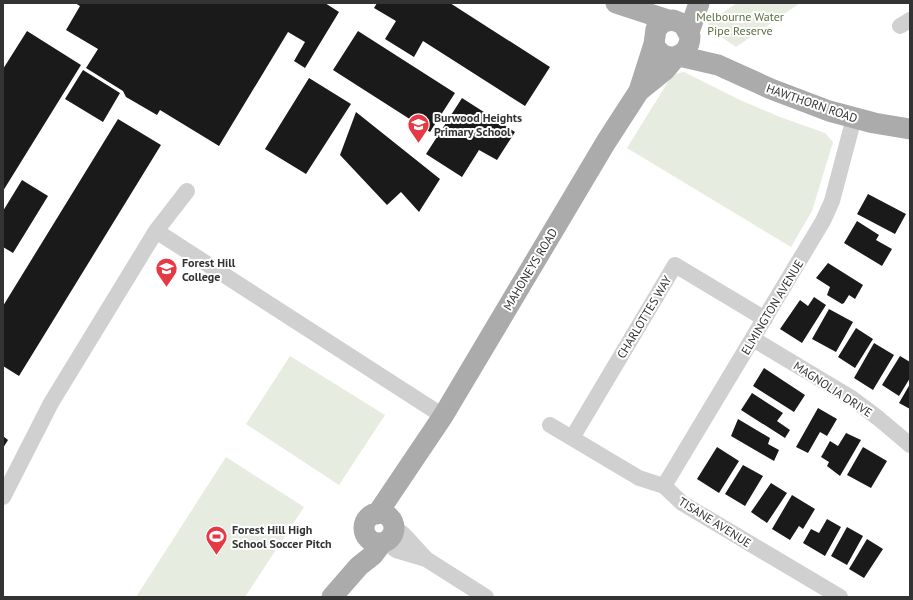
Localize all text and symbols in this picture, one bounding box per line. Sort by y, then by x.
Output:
park label: Melbourne Water Pipe Reserve [696,9,784,38]
street label: HAWTHORN ROAD [764,80,860,126]
place label: Burwood Heights Primary School [434,110,522,139]
school or university icon: Burwood Heights Primary School [406,111,432,144]
street label: MAHONEYS ROAD [500,225,560,313]
place label: Forest Hill College [182,255,236,284]
school or university icon: Forest Hill College [154,256,180,289]
street label: ELMINGTON AVENUE [738,257,806,357]
street label: CHARLOTTES WAY [613,273,675,361]
street label: MAGNOLIA DRIVE [791,358,875,420]
street label: TISANE AVENUE [676,494,754,550]
place label: Forest Hill High School Soccer Pitch [232,522,332,551]
sports icon: Forest Hill High School Soccer Pitch [204,523,230,556]

